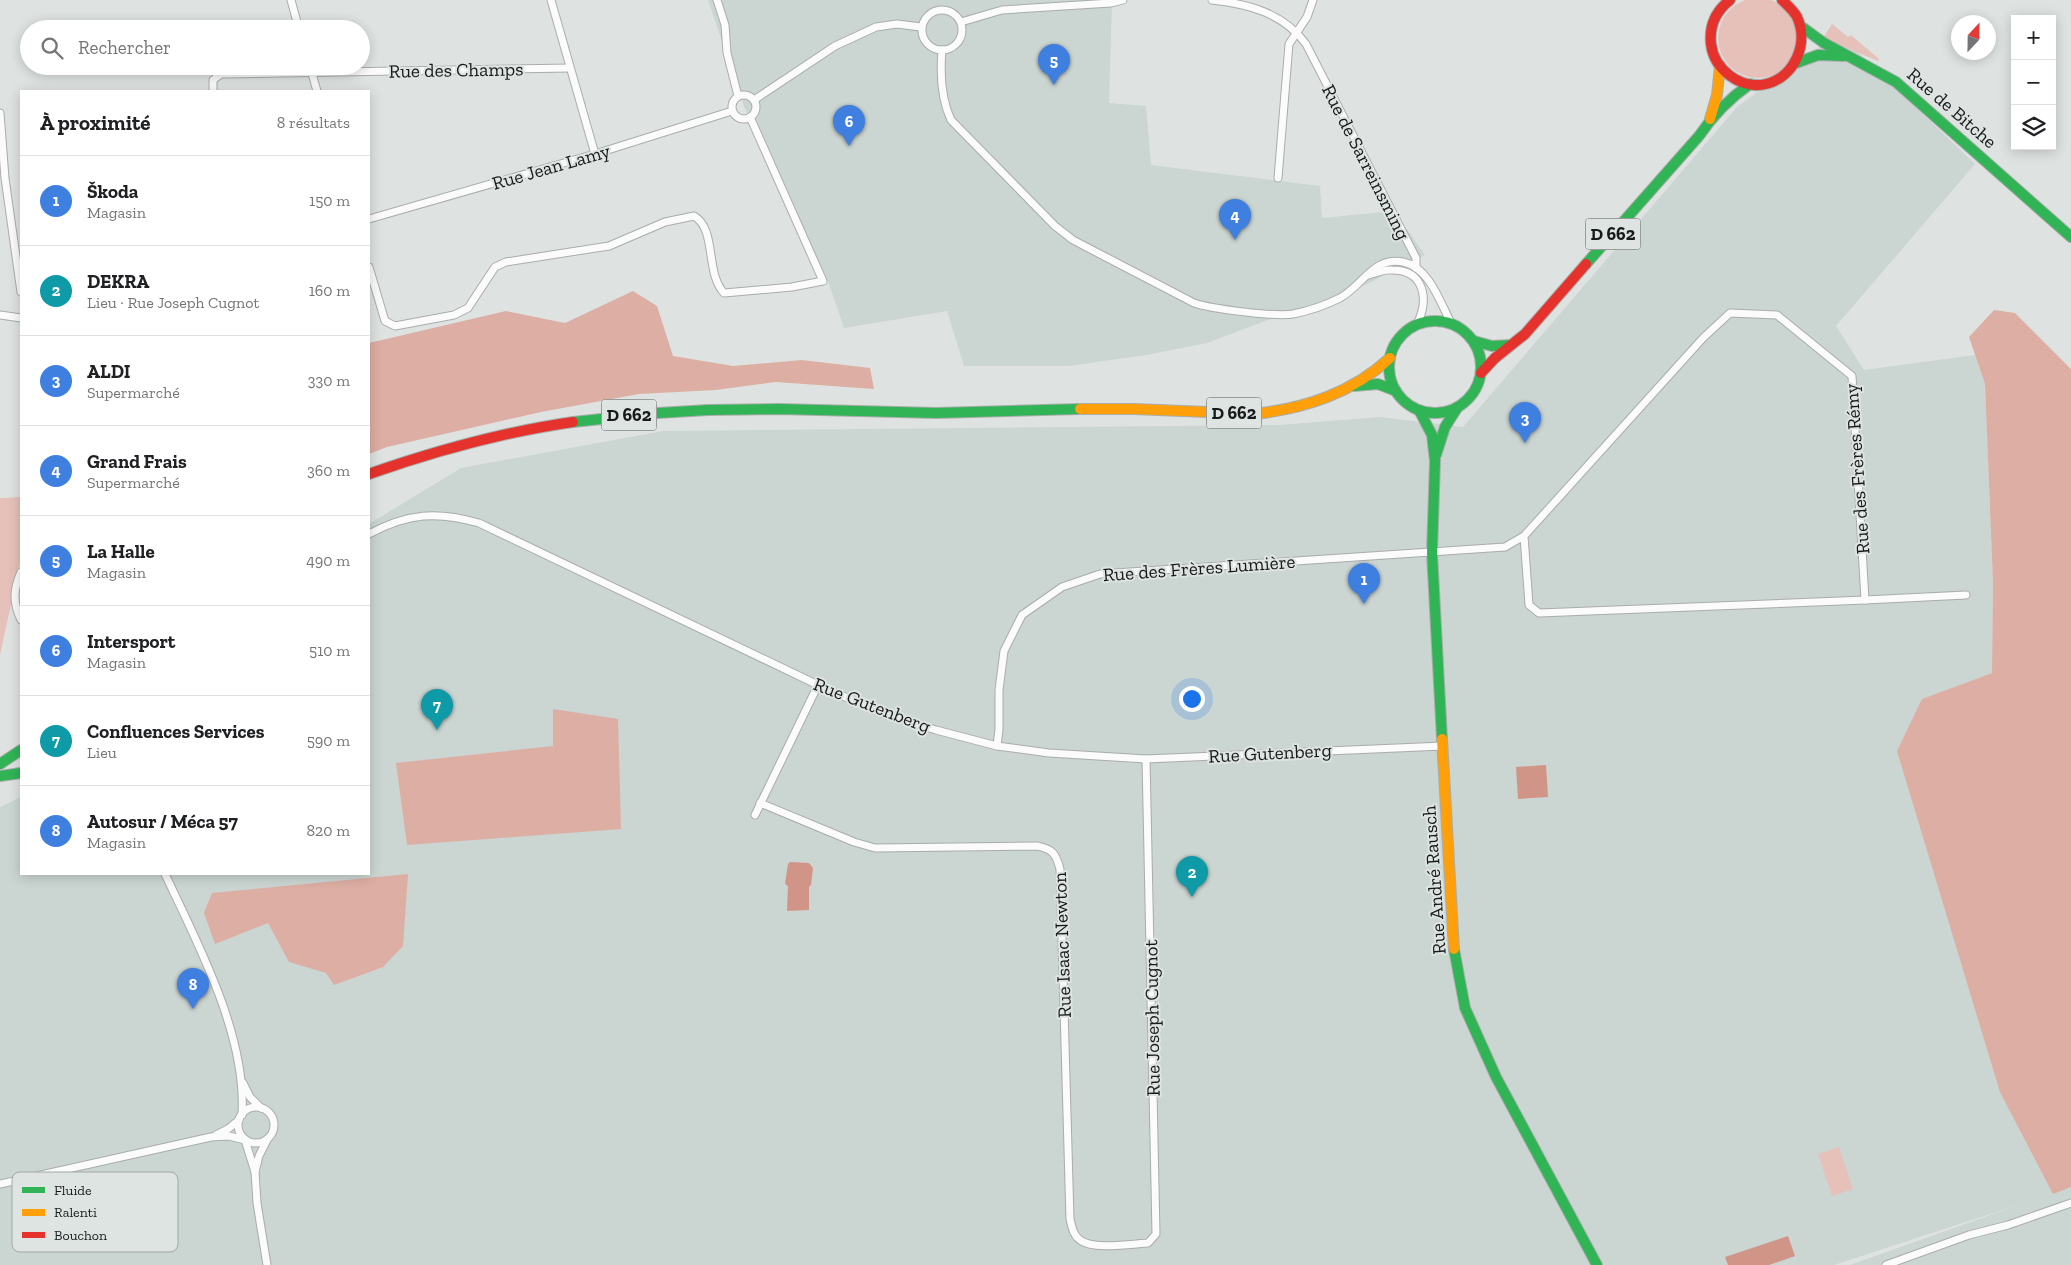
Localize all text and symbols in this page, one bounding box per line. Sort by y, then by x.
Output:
north arrow [1951,15,1996,60]
map controls [2011,15,2056,150]
button: + [2011,15,2056,60]
search box [20,20,370,75]
icon: search [38,34,66,62]
text: Rechercher [78,36,171,59]
pin: 5 [1038,44,1070,85]
street label: Rue des Champs [388,57,524,83]
button: − [2011,60,2056,105]
street label: Rue de Bitche [1902,63,2002,153]
street label: Rue de Sarreinsming [1317,81,1415,244]
pin: 6 [833,105,865,146]
button: layers [2011,105,2056,150]
text: À proximité [40,110,150,135]
text: 8 résultats [277,113,350,132]
street label: Rue Jean Lamy [489,139,613,195]
text: Škoda [87,180,138,203]
text: 1 [53,191,59,210]
text: 150 m [309,191,350,210]
pin: 4 [1219,199,1251,240]
text: Magasin [87,203,146,222]
road number: D 662 [1586,218,1640,250]
text: DEKRA [87,270,149,293]
text: 2 [52,281,60,300]
text: 160 m [309,281,350,300]
text: Lieu · Rue Joseph Cugnot [87,293,259,312]
text: ALDI [87,360,130,383]
text: 3 [52,371,60,390]
text: 330 m [308,371,350,390]
text: Supermarché [87,383,180,402]
street label: Rue des Frères Rémy [1840,383,1874,555]
road number: D 662 [1206,398,1262,428]
road number: D 662 [602,400,656,430]
pin: 3 [1509,402,1541,443]
text: Grand Frais [87,450,187,473]
text: 4 [51,461,61,480]
text: 360 m [307,461,350,480]
text: Supermarché [87,473,180,492]
text: La Halle [87,540,155,563]
street label: Rue des Frères Lumière [1102,550,1296,586]
text: 5 [52,551,60,570]
text: 490 m [306,551,350,570]
text: Magasin [87,563,146,582]
pin: 1 [1348,563,1380,604]
text: Intersport [87,630,175,653]
text: 6 [52,641,60,660]
text: 510 m [309,641,350,660]
text: Magasin [87,653,146,672]
street label: Rue Gutenberg [810,672,934,738]
your location [1179,686,1205,712]
pin: 7 [421,689,453,730]
text: Confluences Services [87,720,264,743]
text: 7 [52,731,60,750]
text: 590 m [307,731,350,750]
street label: Rue Gutenberg [1208,738,1333,768]
text: Lieu [87,743,117,762]
street label: Rue André Rausch [1417,804,1451,955]
text: Autosur / Méca 57 [87,810,238,833]
text: 8 [52,821,60,840]
text: 820 m [306,821,350,840]
text: Magasin [87,833,146,852]
pin: 2 [1176,856,1208,897]
street label: Rue Isaac Newton [1048,872,1076,1018]
street label: Rue Joseph Cugnot [1139,939,1165,1097]
pin: 8 [177,968,209,1009]
legend [12,1172,178,1252]
text: Fluide [54,1182,92,1199]
text: Ralenti [54,1204,97,1221]
text: Bouchon [54,1227,107,1244]

